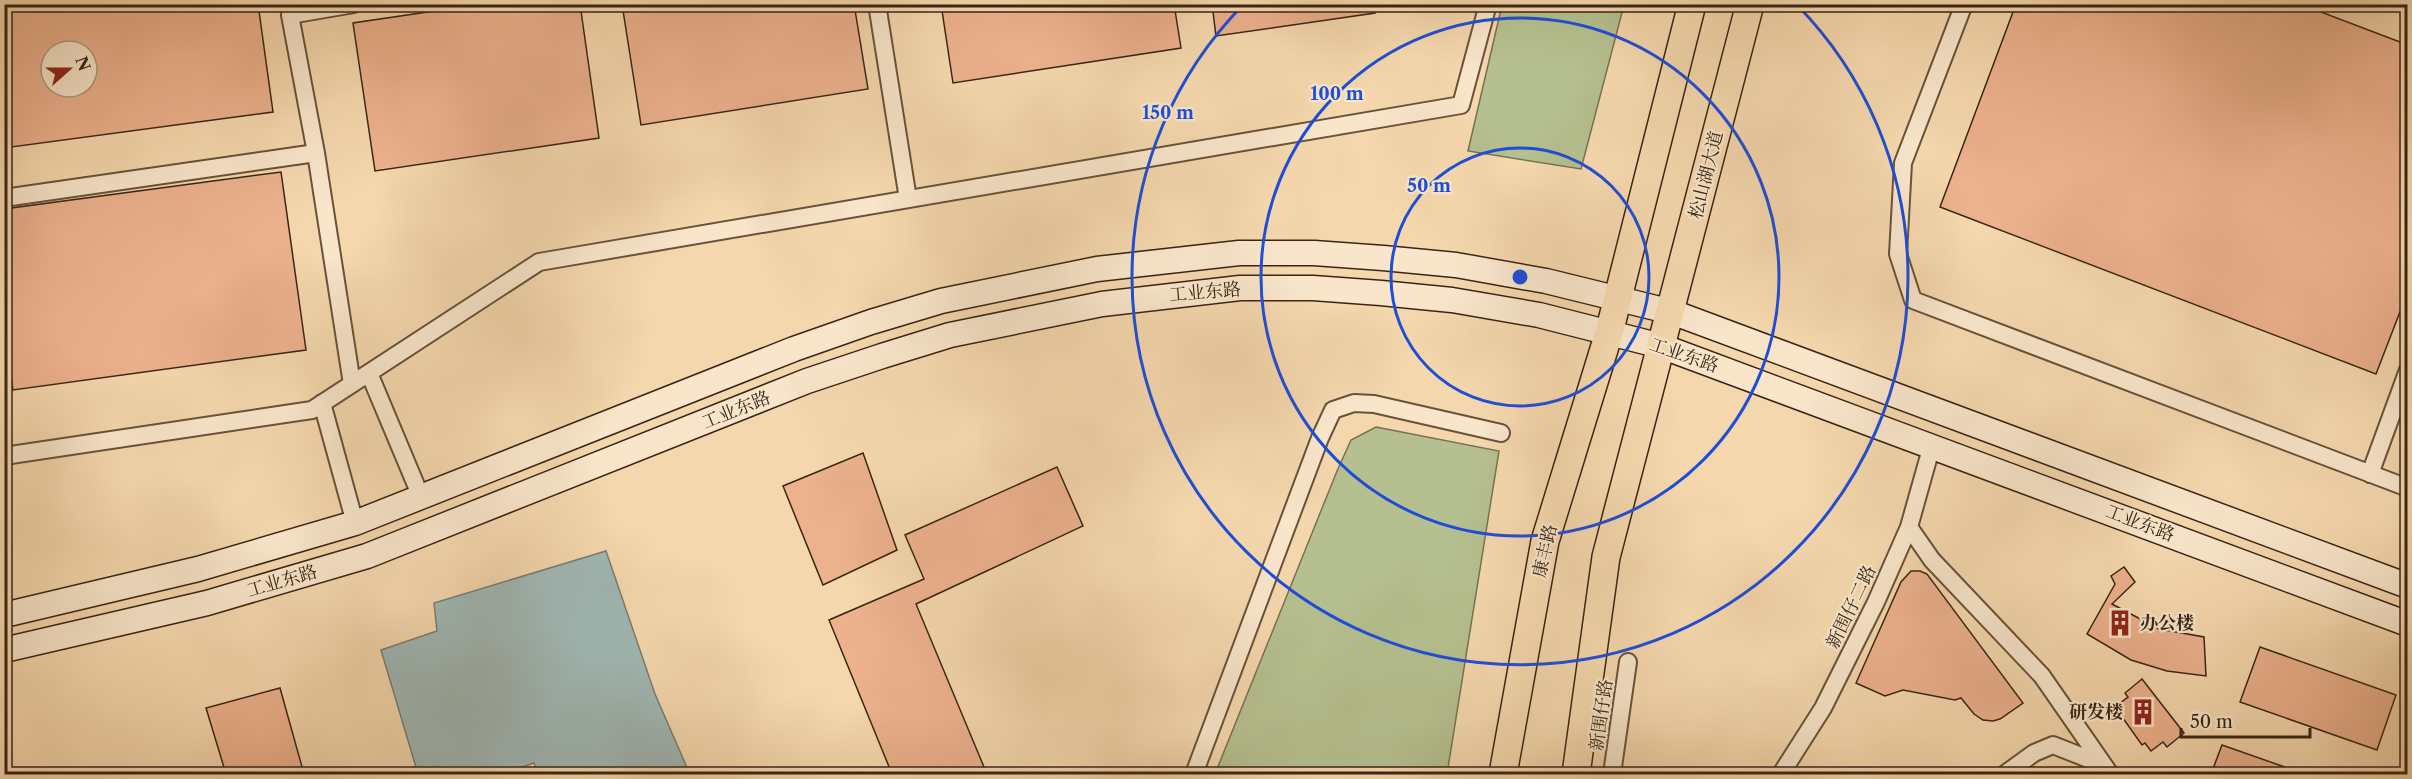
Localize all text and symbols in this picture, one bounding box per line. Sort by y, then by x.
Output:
north arrow [39,39,99,99]
text: N [71,54,95,74]
text: 100 m [1310,83,1364,105]
text: 150 m [1142,102,1194,124]
street label: 松山湖大道 [1684,129,1728,221]
text: 50 m [1407,175,1451,197]
centre of rings [1510,267,1530,287]
street label: 工业东路 [1168,278,1242,306]
street label: 工业东路 [1646,333,1722,377]
street label: 工业东路 [699,386,773,434]
street label: 工业东路 [2102,500,2178,546]
street label: 康丰路 [1528,522,1562,580]
street label: 工业东路 [244,561,320,601]
street label: 新围仔二路 [1821,562,1881,652]
building icon: 办公楼 [2105,608,2135,638]
place label: 办公楼 [2140,612,2194,634]
street label: 新围仔路 [1585,678,1617,752]
building icon: 研发楼 [2128,697,2158,727]
place label: 研发楼 [2069,701,2123,723]
scale bar [2181,701,2310,739]
text: 50 m [2190,711,2233,733]

